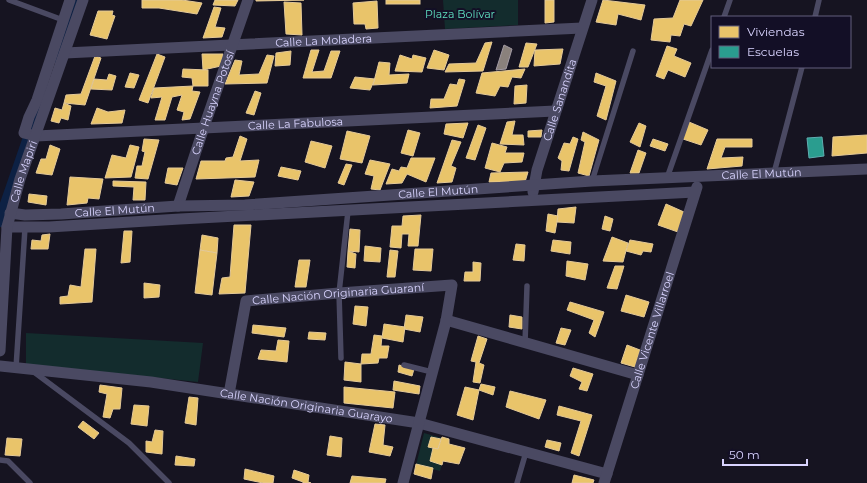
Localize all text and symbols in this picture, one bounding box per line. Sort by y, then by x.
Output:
park label: Plaza Bolívar [425,7,495,21]
legend [711,16,851,68]
text: Viviendas [747,24,805,39]
street label: Calle La Moladera [275,31,373,50]
text: Escuelas [747,44,799,59]
street label: Calle Huayna Potosí [188,48,237,157]
street label: Calle Sanandita [540,57,579,143]
street label: Calle La Fabulosa [247,114,343,133]
street label: Calle Mapiri [7,139,40,204]
street label: Calle El Mutún [721,165,802,182]
street label: Calle El Mutún [398,182,479,201]
street label: Calle El Mutún [74,201,155,220]
street label: Calle Vicente Villarroel [627,270,677,391]
street label: Calle Nación Originaria Guaraní [252,280,426,307]
street label: Calle Nación Originaria Guarayo [219,386,394,426]
scale bar [723,441,807,467]
text: 50 m [729,447,760,462]

